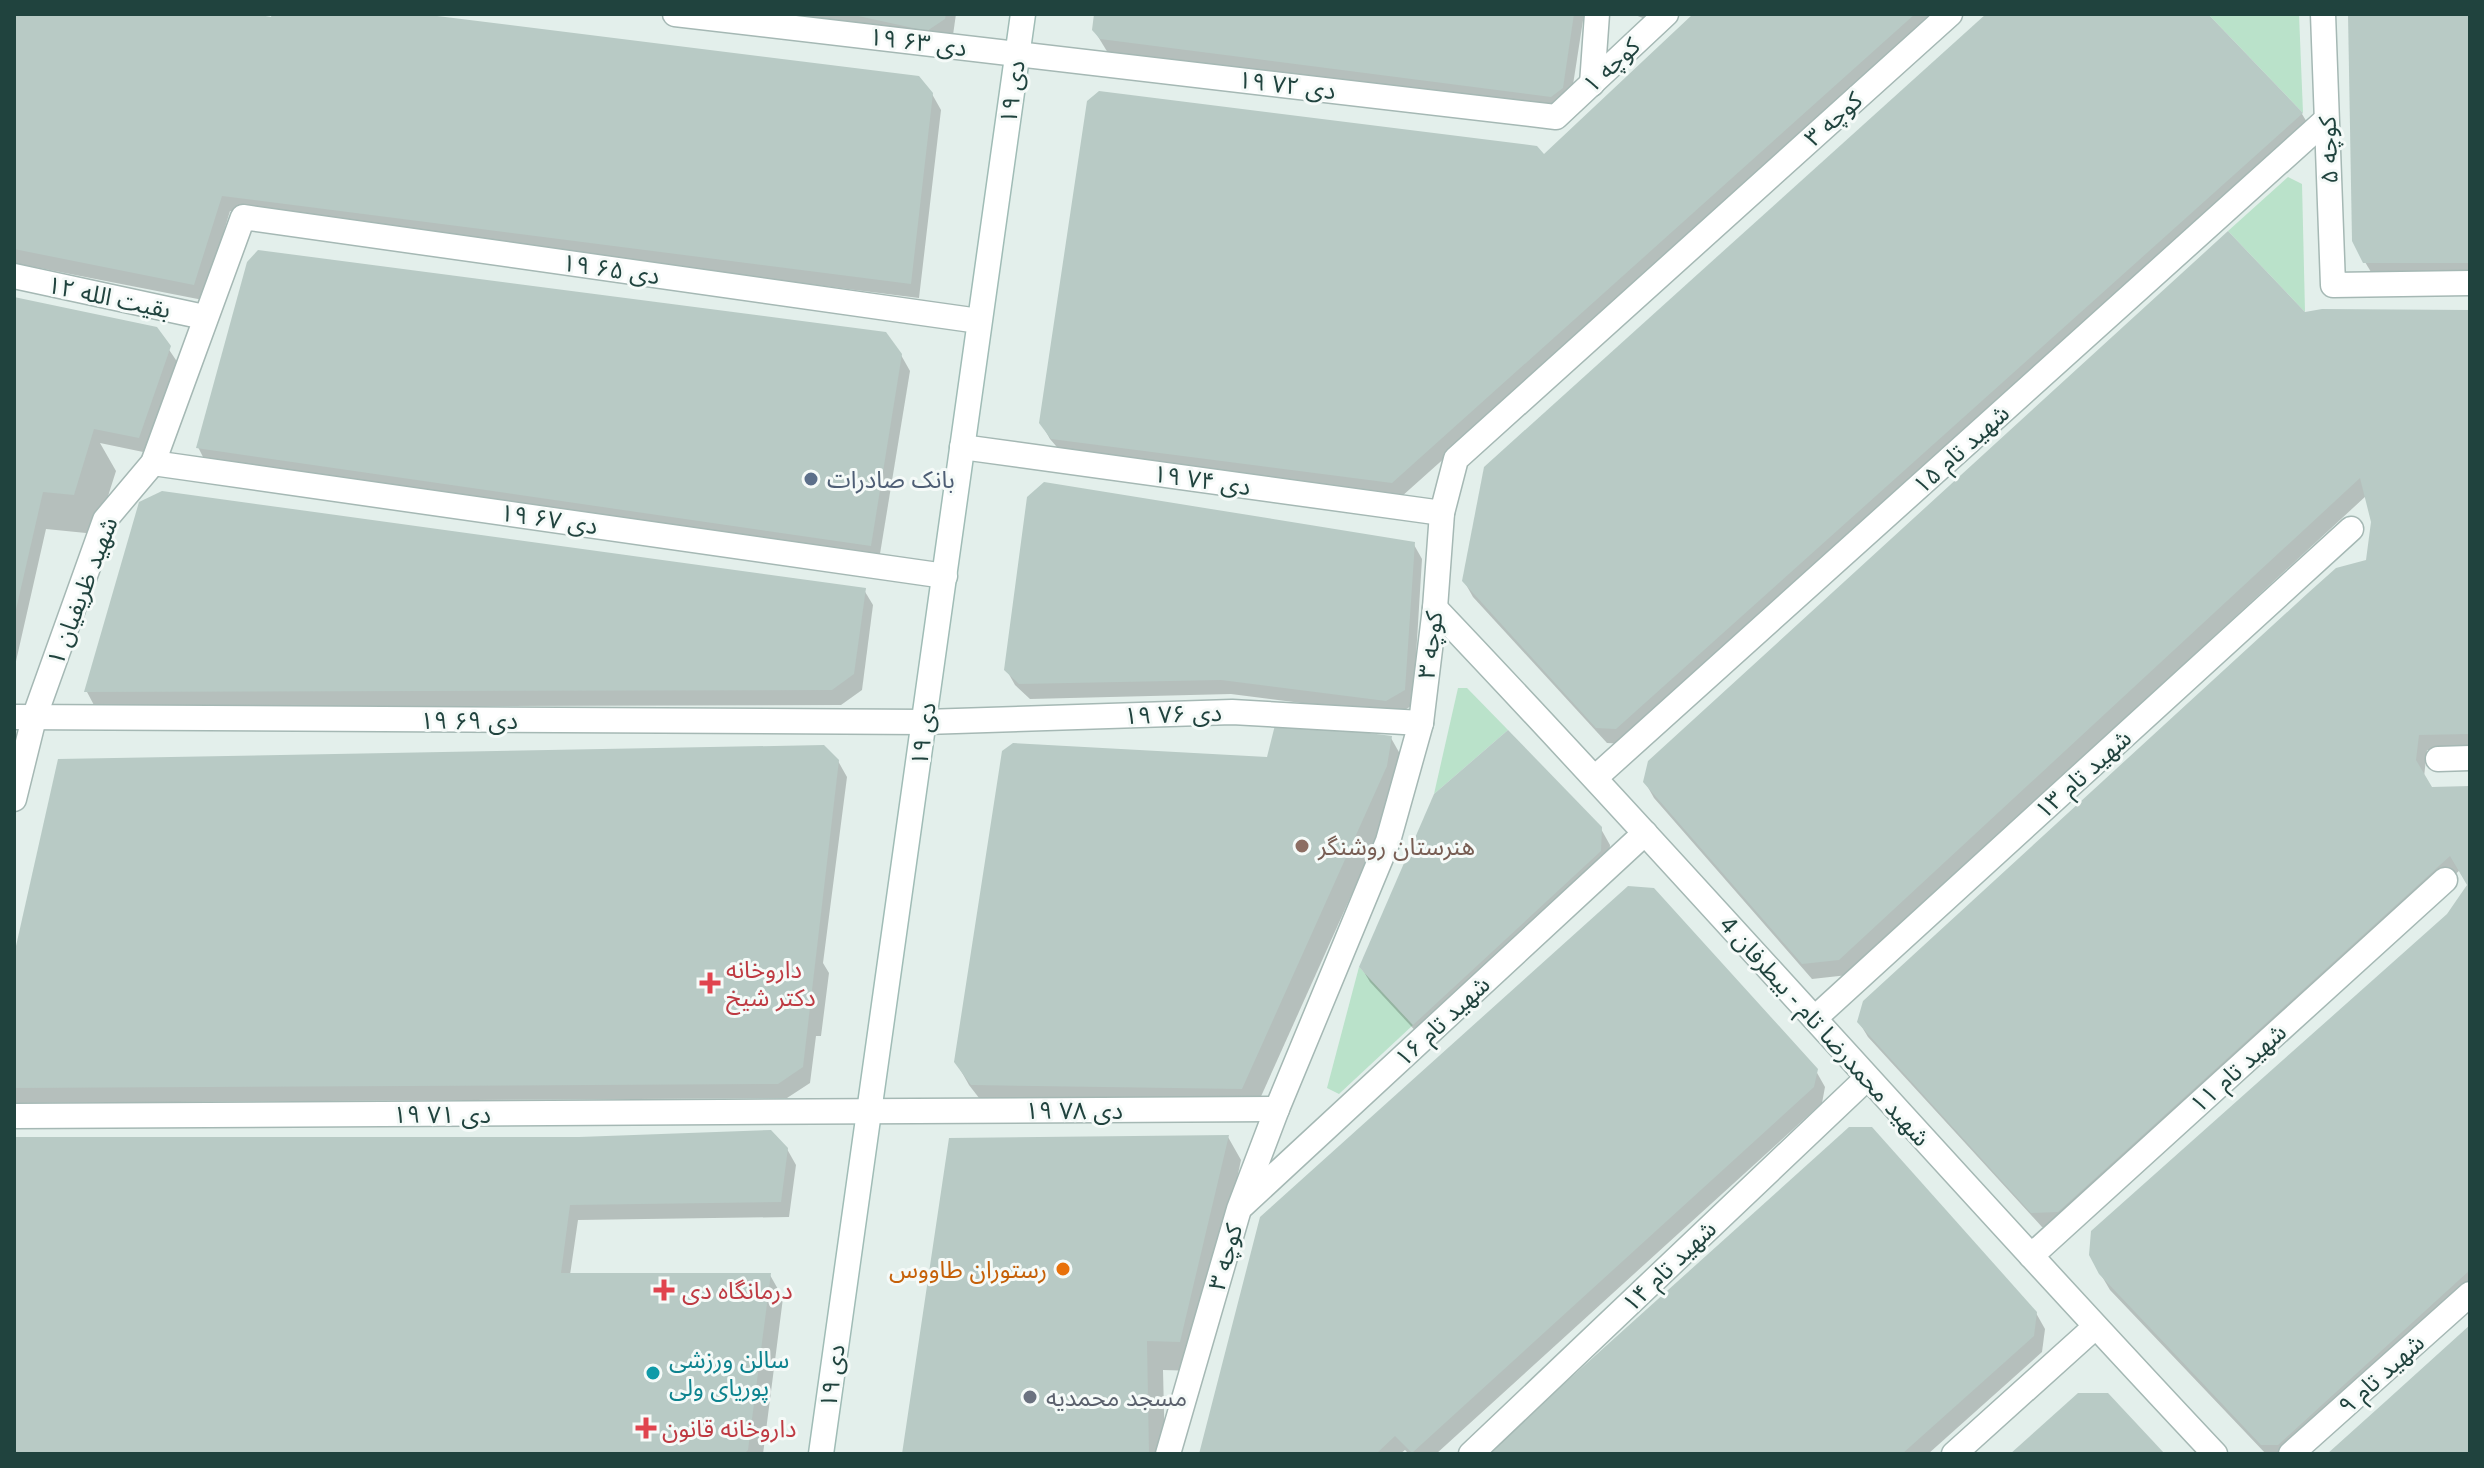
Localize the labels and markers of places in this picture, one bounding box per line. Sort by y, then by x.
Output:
place label: بانک صادرات [827,466,955,494]
marker: بانک صادرات [802,470,820,488]
place label: هنرستان روشنگر [1317,833,1475,861]
marker: هنرستان روشنگر [1293,837,1311,855]
place label: داروخانه دکتر شیخ [726,956,816,1015]
marker: داروخانه دکتر شیخ [701,974,719,992]
place label: رستوران طاووس [889,1256,1047,1284]
marker: رستوران طاووس [1054,1260,1072,1278]
place label: درمانگاه دی [682,1277,793,1305]
marker: درمانگاه دی [653,1279,675,1301]
place label: سالن ورزشی پوریای ولی [669,1346,789,1403]
marker: سالن ورزشی پوریای ولی [644,1364,662,1382]
place label: مسجد محمدیه [1046,1384,1187,1411]
marker: مسجد محمدیه [1021,1388,1039,1406]
place label: داروخانه قانون [662,1415,797,1443]
marker: داروخانه قانون [637,1419,655,1437]

